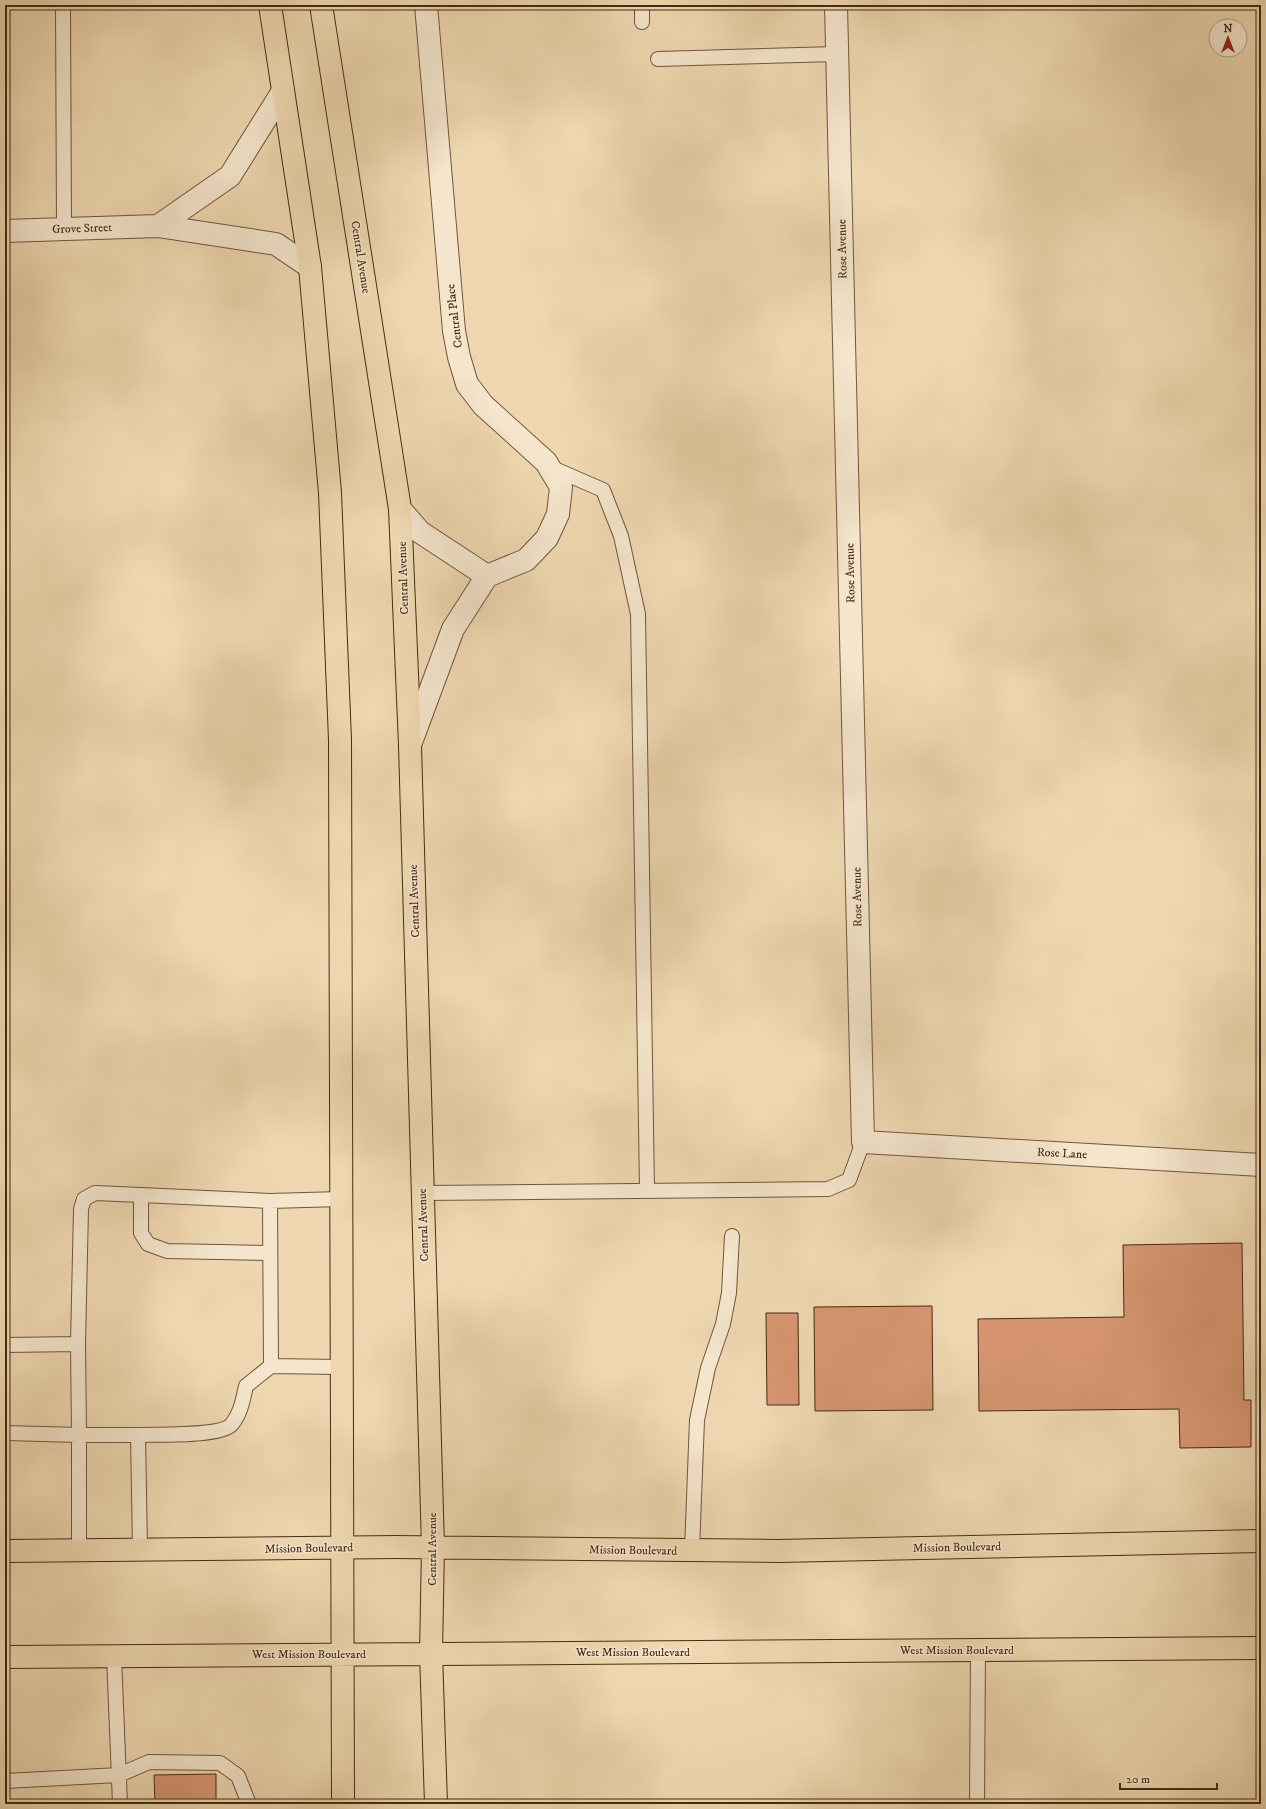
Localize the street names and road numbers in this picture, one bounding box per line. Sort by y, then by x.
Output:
street label: Rose Avenue [834,219,851,279]
street label: Grove Street [52,220,112,237]
street label: Central Avenue [347,220,374,294]
street label: Central Place [443,283,466,349]
street label: Central Avenue [395,541,412,615]
street label: Rose Avenue [842,543,859,603]
street label: Central Avenue [406,864,423,938]
street label: Rose Avenue [849,867,866,927]
street label: Rose Lane [1036,1145,1087,1162]
street label: Central Avenue [415,1188,432,1262]
street label: Central Avenue [425,1512,440,1586]
street label: Mission Boulevard [913,1539,1001,1556]
street label: Mission Boulevard [265,1540,353,1557]
street label: Mission Boulevard [589,1542,677,1559]
street label: West Mission Boulevard [899,1643,1014,1658]
street label: West Mission Boulevard [575,1645,690,1660]
street label: West Mission Boulevard [251,1647,366,1662]

